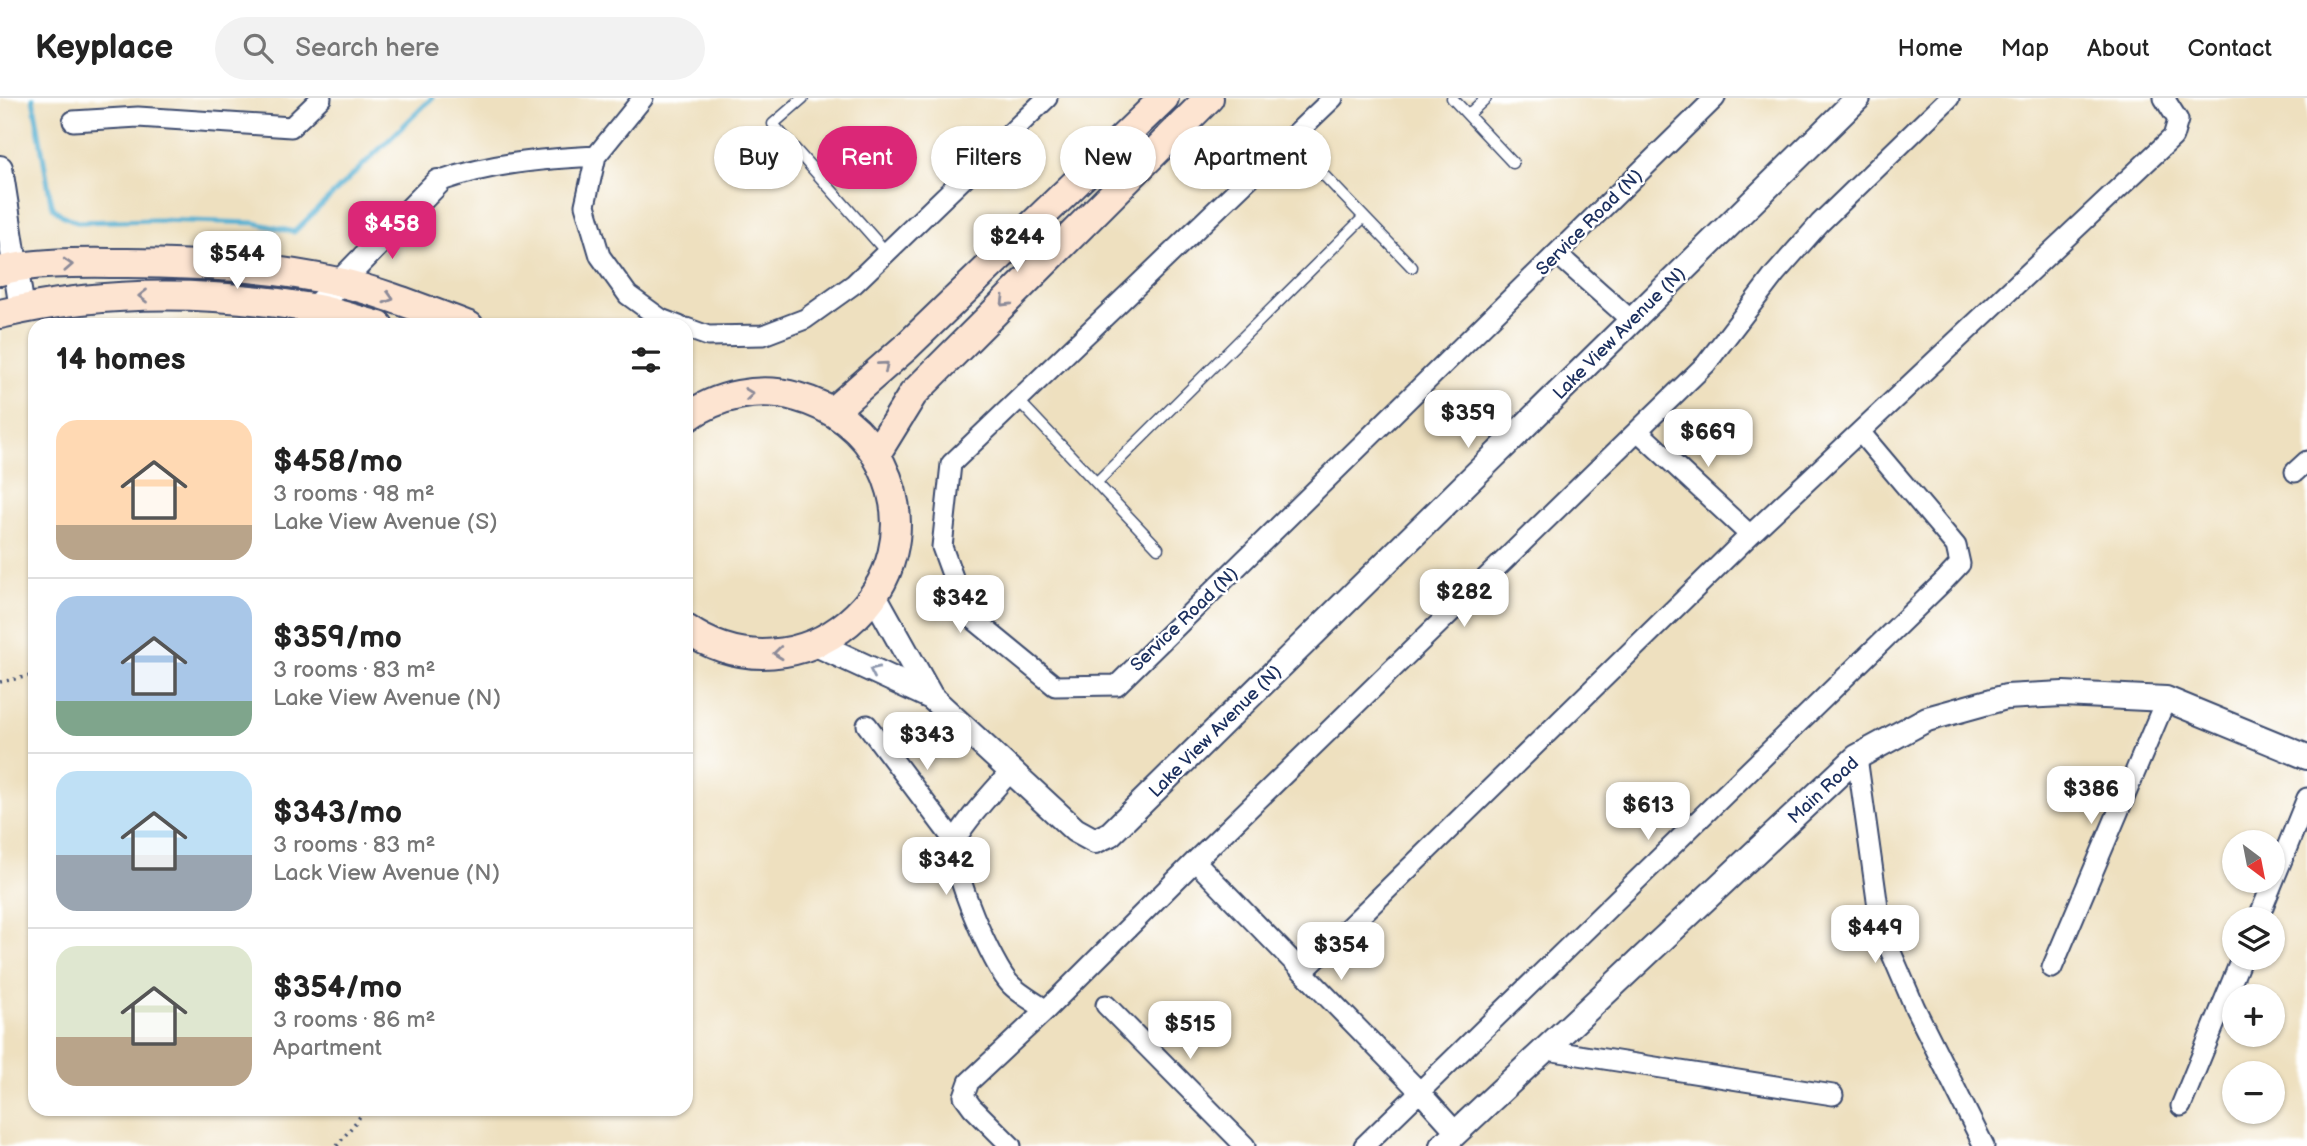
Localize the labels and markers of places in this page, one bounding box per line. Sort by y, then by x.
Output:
pin: $458 [351,202,433,261]
pin: $244 [976,214,1058,274]
pin: $544 [196,232,278,291]
pin: $359 [1427,390,1509,450]
pin: $669 [1667,410,1749,469]
pin: $282 [1423,570,1505,629]
pin: $342 [919,575,1001,635]
pin: $343 [886,712,968,772]
pin: $386 [2050,766,2132,826]
pin: $613 [1607,782,1689,842]
pin: $342 [905,838,987,897]
pin: $449 [1834,906,1916,965]
pin: $354 [1300,922,1382,982]
pin: $515 [1149,1002,1231,1061]

